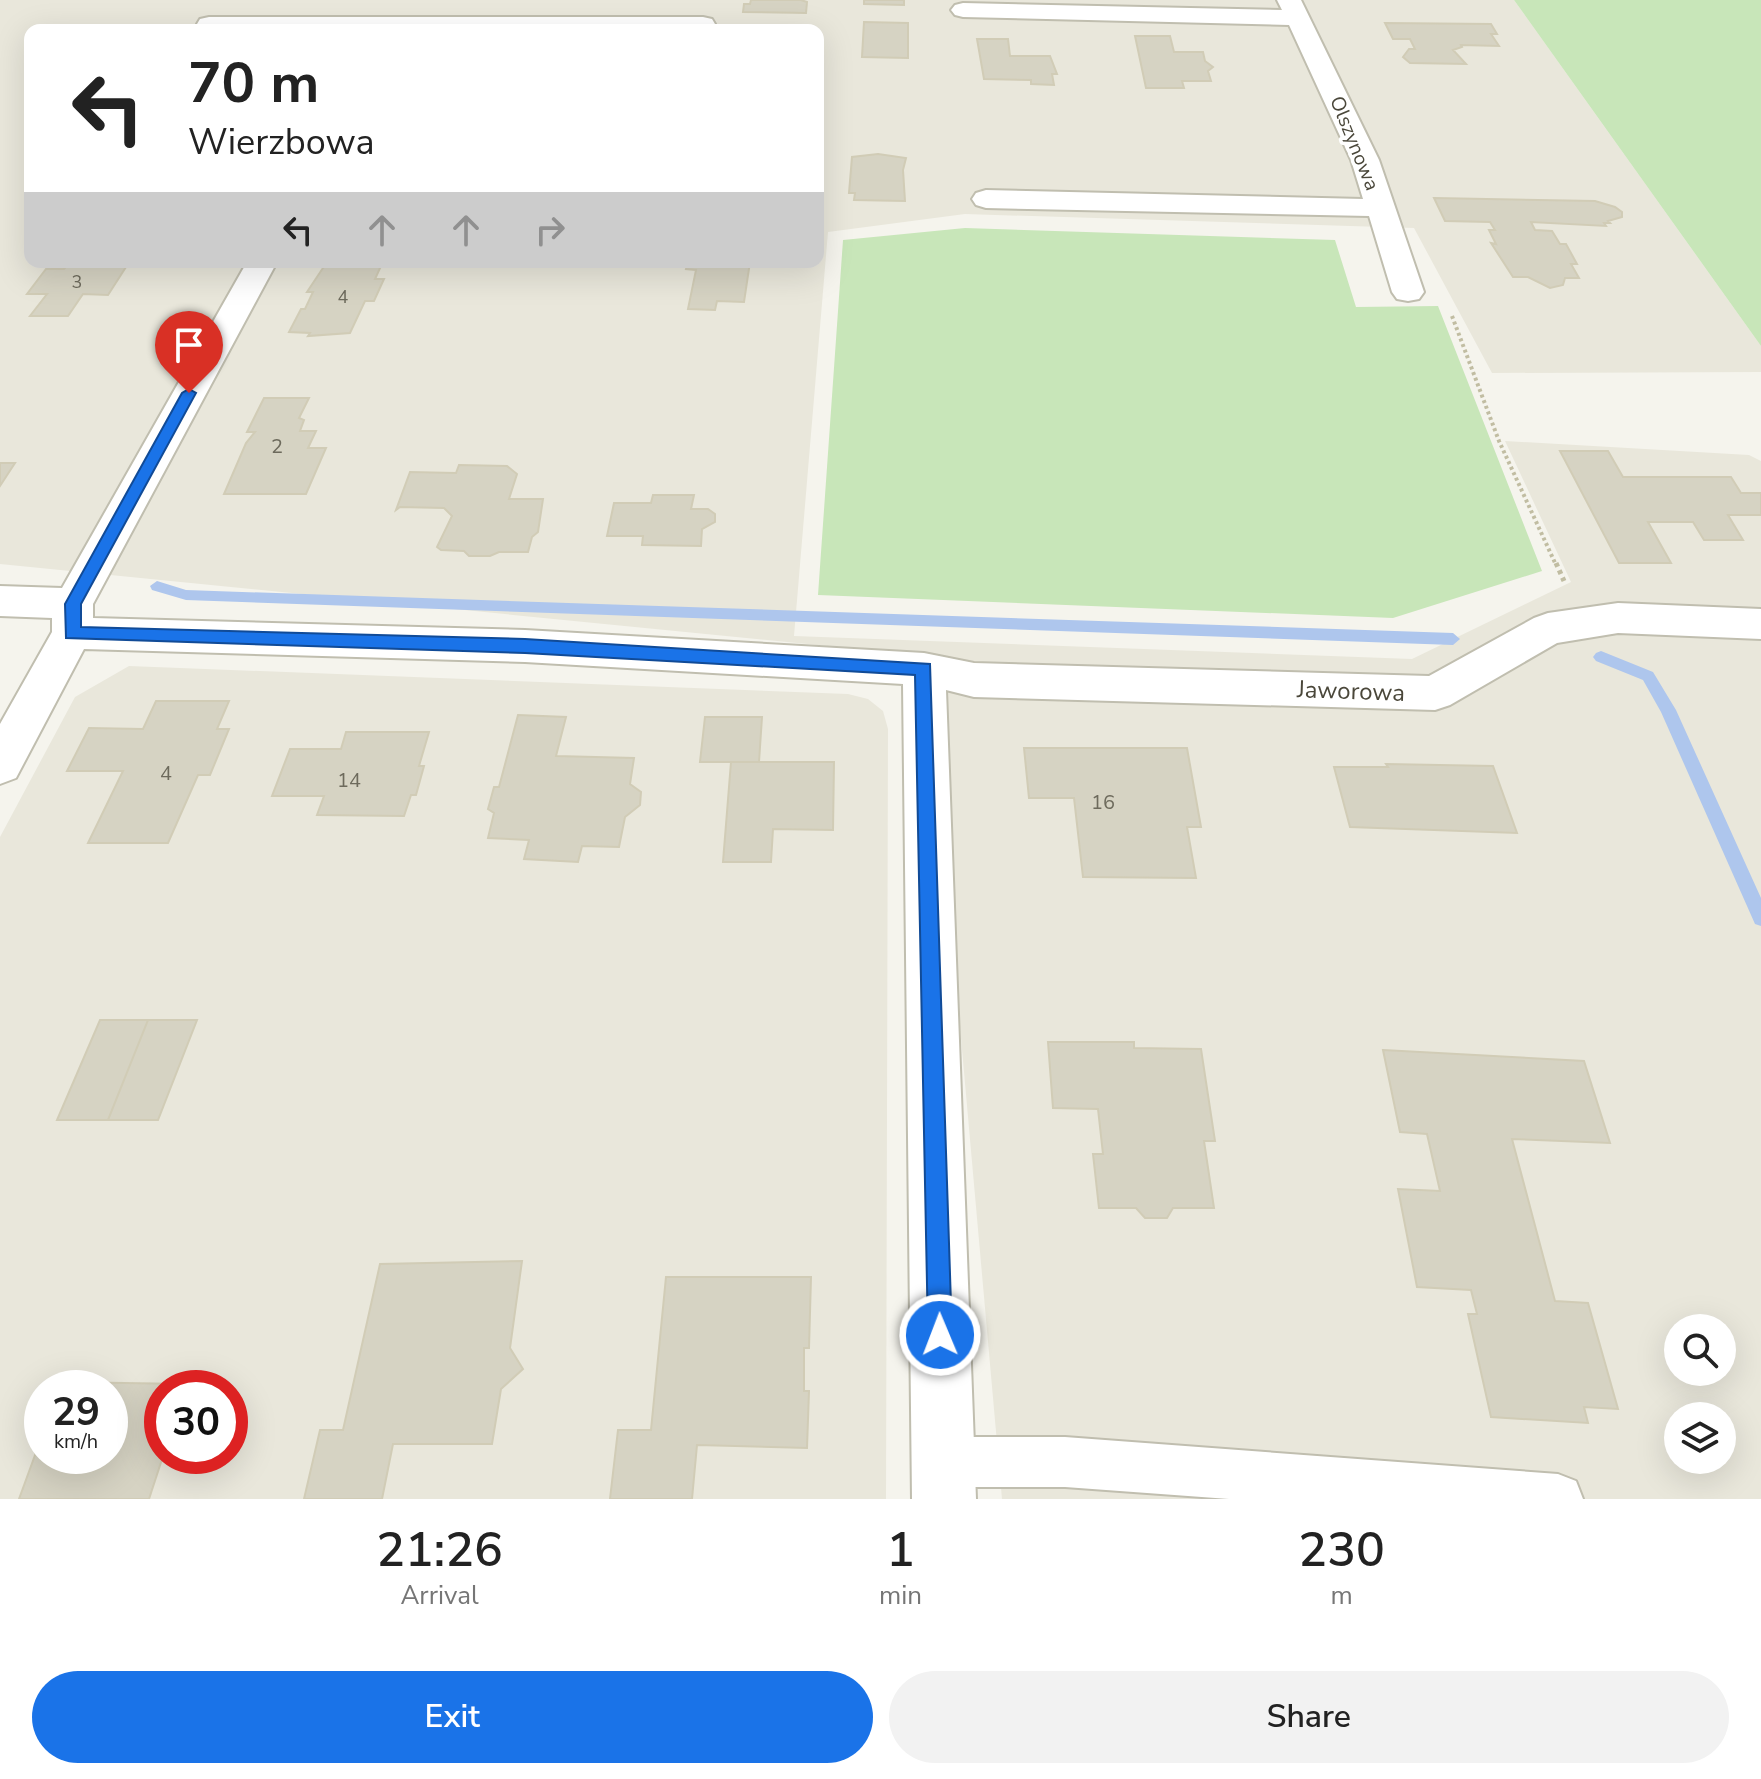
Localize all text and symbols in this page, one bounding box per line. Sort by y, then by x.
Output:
text: 70 m [188,45,319,122]
icon: left [56,56,160,160]
street label: Olszynowa [1323,92,1386,194]
text: Wierzbowa [188,118,375,167]
icon: left [276,208,320,252]
icon: ahead [360,208,404,252]
icon: ahead [444,208,488,252]
icon: right [528,208,572,252]
house number: 3 [72,270,82,294]
house number: 4 [338,285,349,309]
pin [155,311,223,393]
icon: arrive [167,323,211,367]
house number: 2 [271,433,283,460]
street label: Jaworowa [1295,673,1406,709]
house number: 4 [160,760,172,787]
house number: 14 [337,767,361,794]
house number: 16 [1091,789,1115,816]
position arrow [898,1293,982,1377]
map controls [1664,1314,1736,1474]
button: search [1664,1314,1736,1386]
speed limit sign: 30 [144,1370,248,1474]
text: 29 [52,1385,100,1439]
button: layers [1664,1402,1736,1474]
text: km/h [54,1428,98,1455]
text: 21:26 [376,1517,503,1583]
text: 1 [886,1517,915,1583]
text: 230 [1298,1517,1385,1583]
text: Arrival [400,1578,479,1613]
text: min [879,1578,922,1613]
text: m [1330,1578,1353,1613]
button: Exit [32,1671,873,1763]
button: Share [889,1671,1729,1763]

